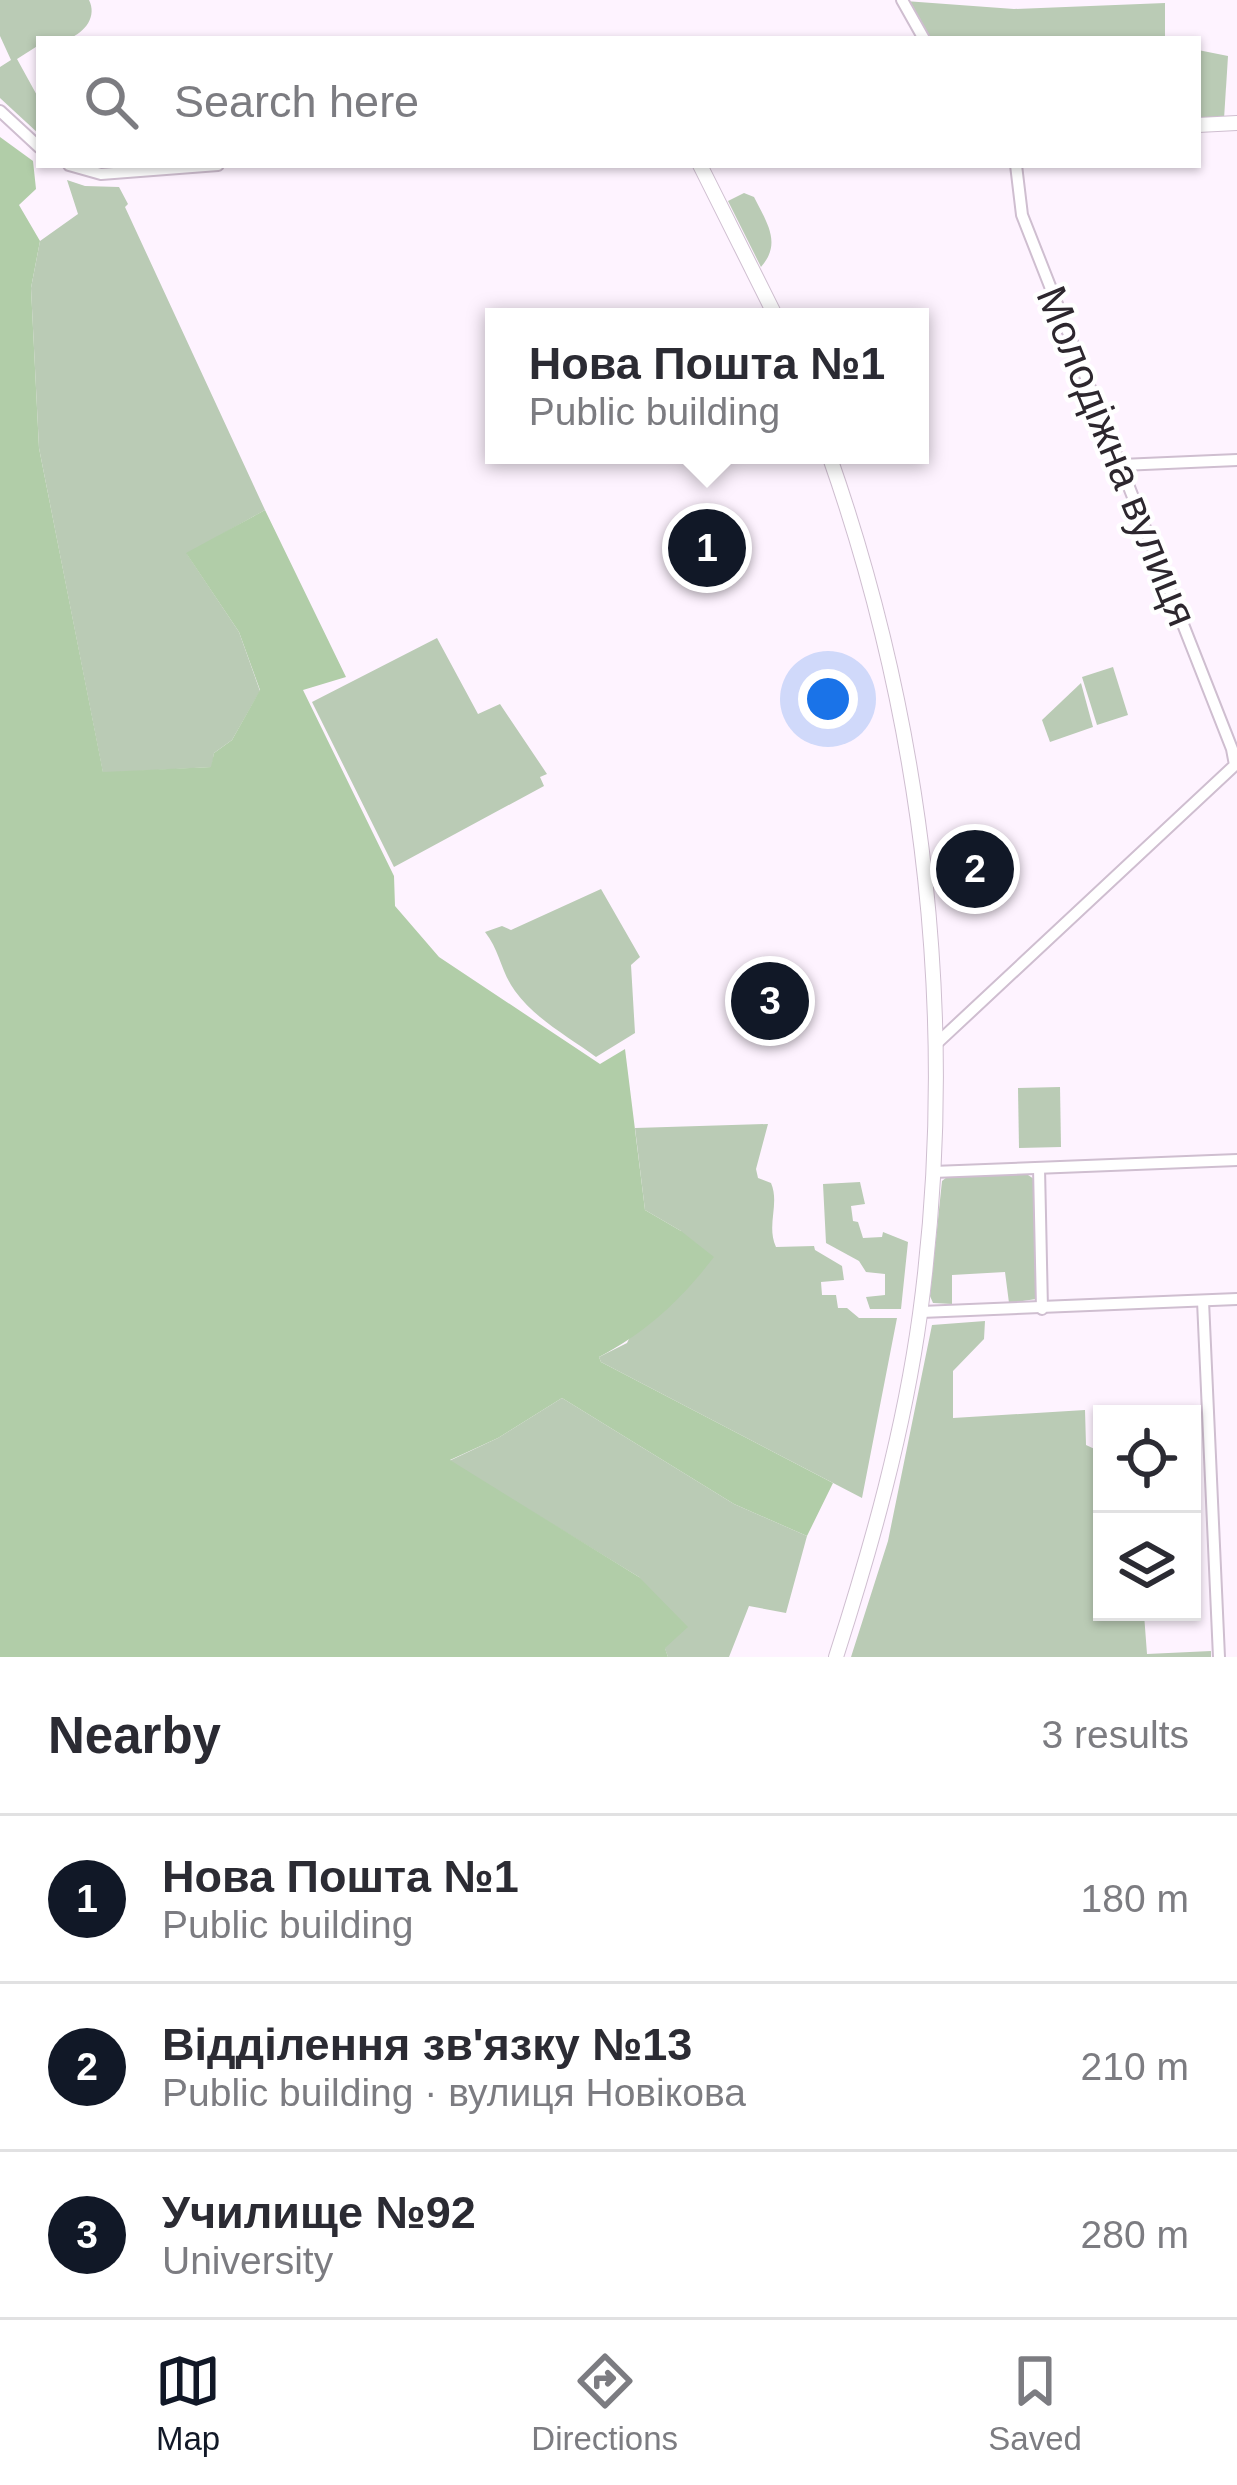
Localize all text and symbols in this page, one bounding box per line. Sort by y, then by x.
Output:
search box [36,36,1201,168]
icon: search [78,69,144,135]
text: Search here [174,76,419,127]
street label: Молодіжна вулиця [1027,280,1207,632]
popup [485,308,929,464]
text: Нова Пошта №1 [529,338,885,389]
text: Public building [529,390,780,433]
pin: 1 [668,503,746,593]
your location [798,669,858,729]
pin: 2 [936,824,1014,914]
pin: 3 [731,956,809,1046]
map controls [1093,1405,1201,1621]
button: locate [1093,1405,1201,1513]
button: layers [1093,1513,1201,1621]
text: Nearby [48,1707,221,1764]
text: 3 results [1042,1713,1189,1756]
text: Нова Пошта №1 [162,1851,519,1902]
text: 1 [76,1877,98,1920]
text: 180 m [1081,1877,1189,1920]
text: Public building [162,1903,414,1946]
text: Відділення зв'язку №13 [162,2019,692,2070]
text: 2 [76,2045,98,2088]
text: 210 m [1081,2045,1189,2088]
text: Public building · вулиця Новікова [162,2071,746,2114]
text: Училище №92 [162,2187,476,2238]
text: 3 [76,2213,98,2256]
text: 280 m [1081,2213,1189,2256]
text: University [162,2239,333,2282]
tab: Map [155,2348,221,2458]
tab: Directions [531,2348,678,2458]
tab: Saved [988,2348,1082,2458]

